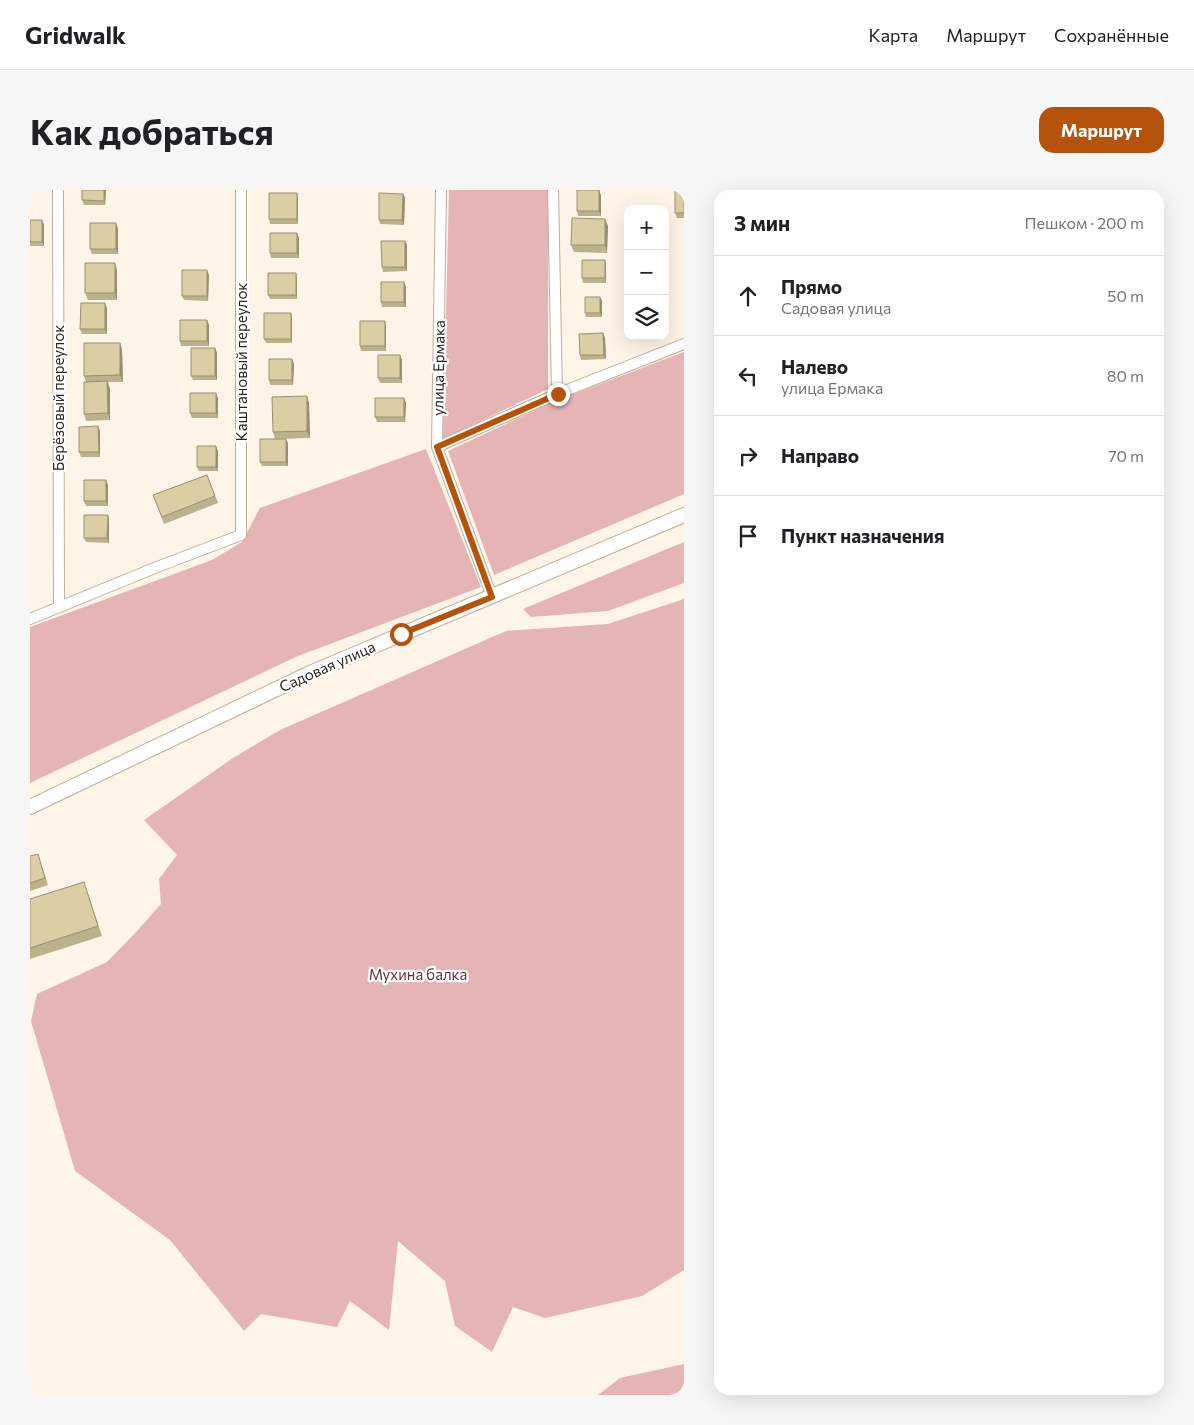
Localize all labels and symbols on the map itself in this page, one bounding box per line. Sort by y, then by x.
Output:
street label: Каштановый переулок [232,283,250,441]
street label: улица Ермака [428,320,448,416]
street label: Берёзовый переулок [49,325,67,471]
route end [547,383,570,406]
route start [390,623,413,646]
street label: Садовая улица [276,637,378,695]
park label: Мухина балка [369,965,467,983]

